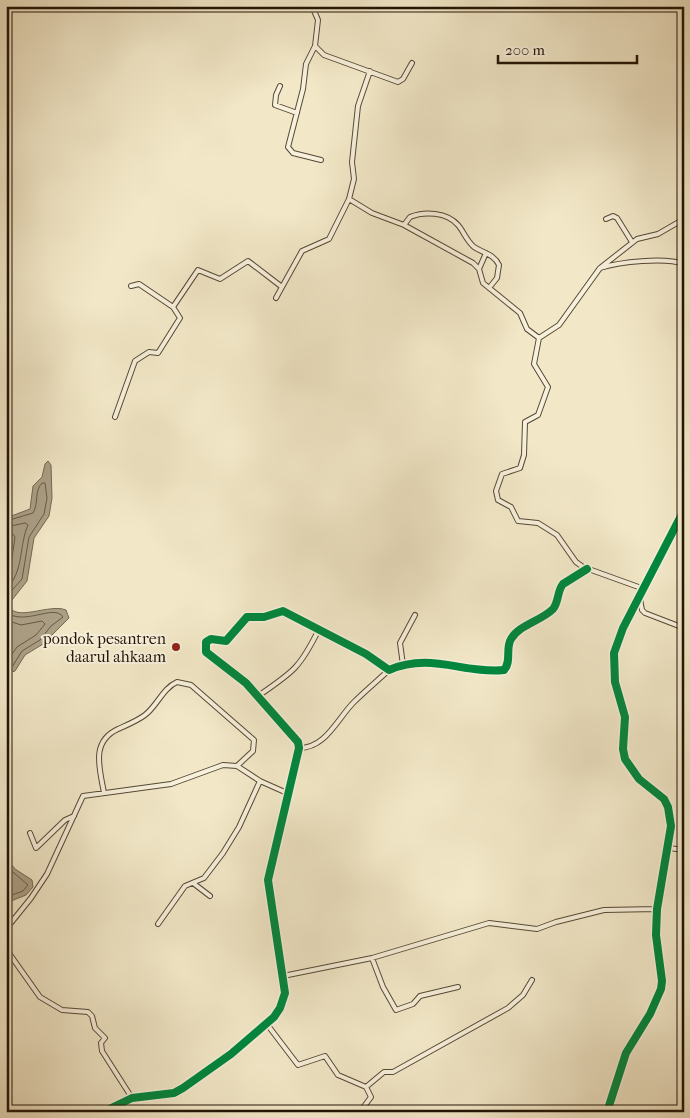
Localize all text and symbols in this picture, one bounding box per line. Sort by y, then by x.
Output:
scale bar [498,32,636,64]
text: 200 m [505,41,545,59]
place label: pondok pesantren daarul ahkaam [42,629,167,666]
marker: pondok pesantren daarul ahkaam [170,641,182,653]

